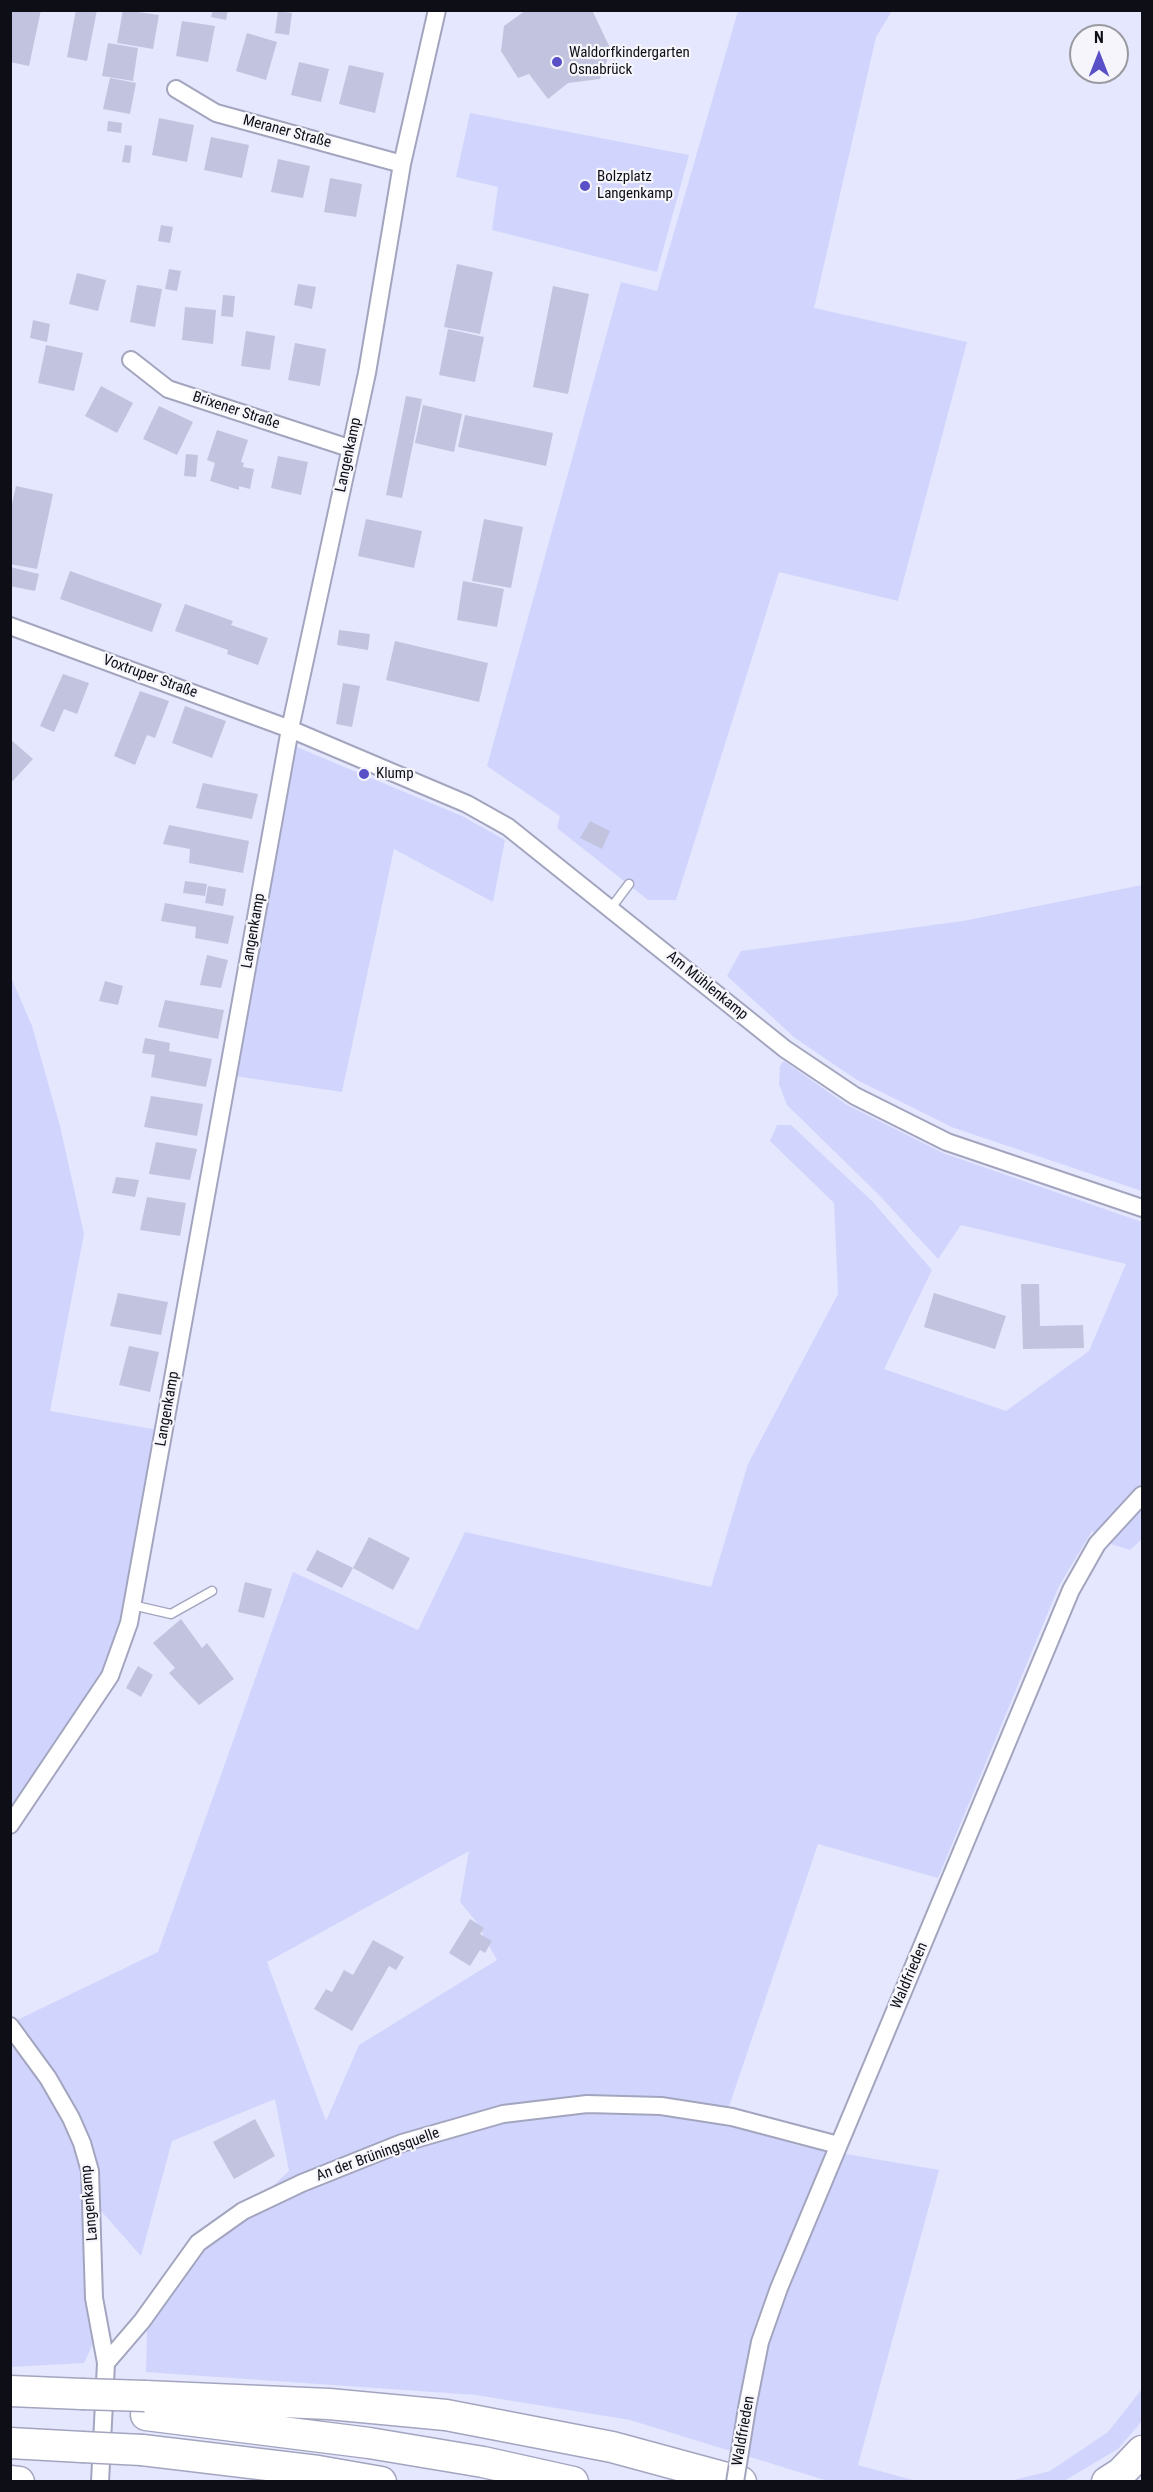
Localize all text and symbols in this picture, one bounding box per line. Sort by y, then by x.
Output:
north arrow [1069,24,1129,84]
text: N [1094,28,1104,47]
place label: Waldorfkindergarten Osnabrück [569,44,690,79]
marker: Waldorfkindergarten Osnabrück [550,55,564,69]
street label: Meraner Straße [241,112,333,152]
place label: Bolzplatz Langenkamp [597,168,673,203]
marker: Bolzplatz Langenkamp [578,179,592,193]
street label: Brixener Straße [190,388,282,434]
street label: Langenkamp [332,416,366,494]
street label: Voxtruper Straße [100,652,200,702]
place label: Klump [376,765,414,783]
marker: Klump [357,767,371,781]
street label: Langenkamp [239,892,269,970]
street label: Am Mühlenkamp [663,948,751,1024]
street label: Langenkamp [153,1370,183,1448]
street label: Waldfrieden [888,1940,932,2012]
street label: An der Brüningsquelle [314,2124,442,2186]
street label: Langenkamp [78,2164,102,2242]
street label: Waldfrieden [729,2395,759,2467]

